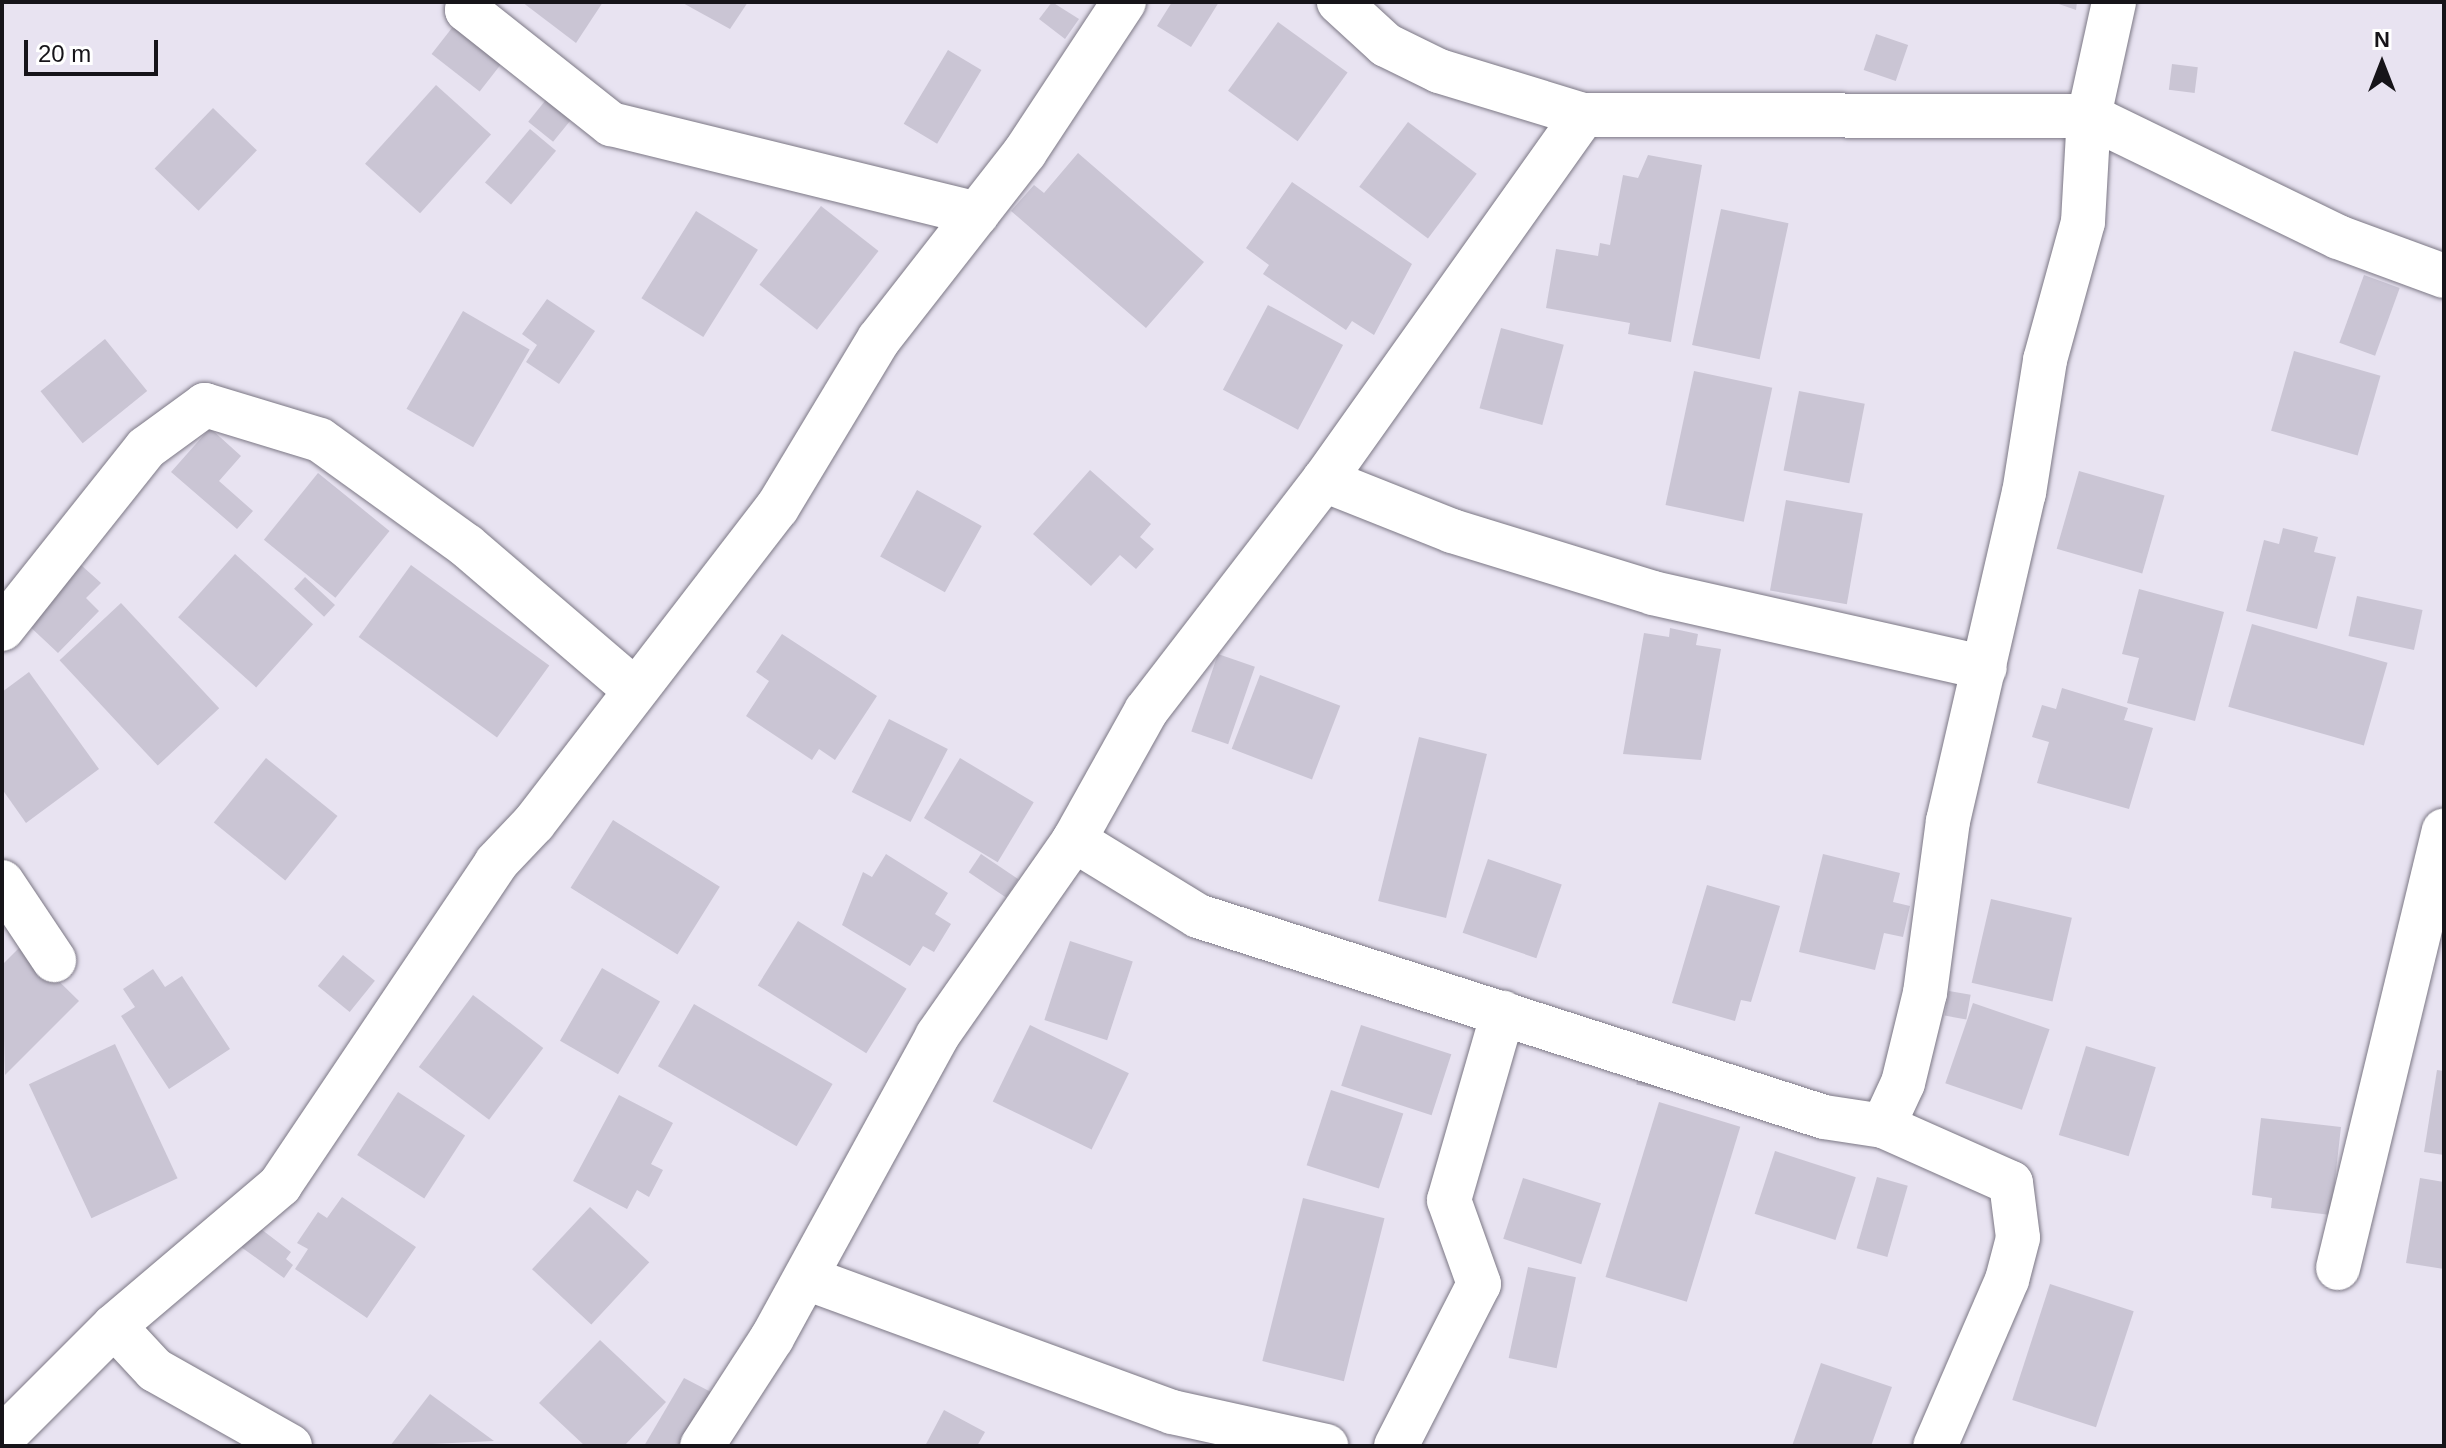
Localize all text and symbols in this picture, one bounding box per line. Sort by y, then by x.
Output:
scale bar [28,24,162,74]
north arrow [2342,24,2422,104]
text: N [2374,27,2390,52]
text: 20 m [38,40,91,67]

